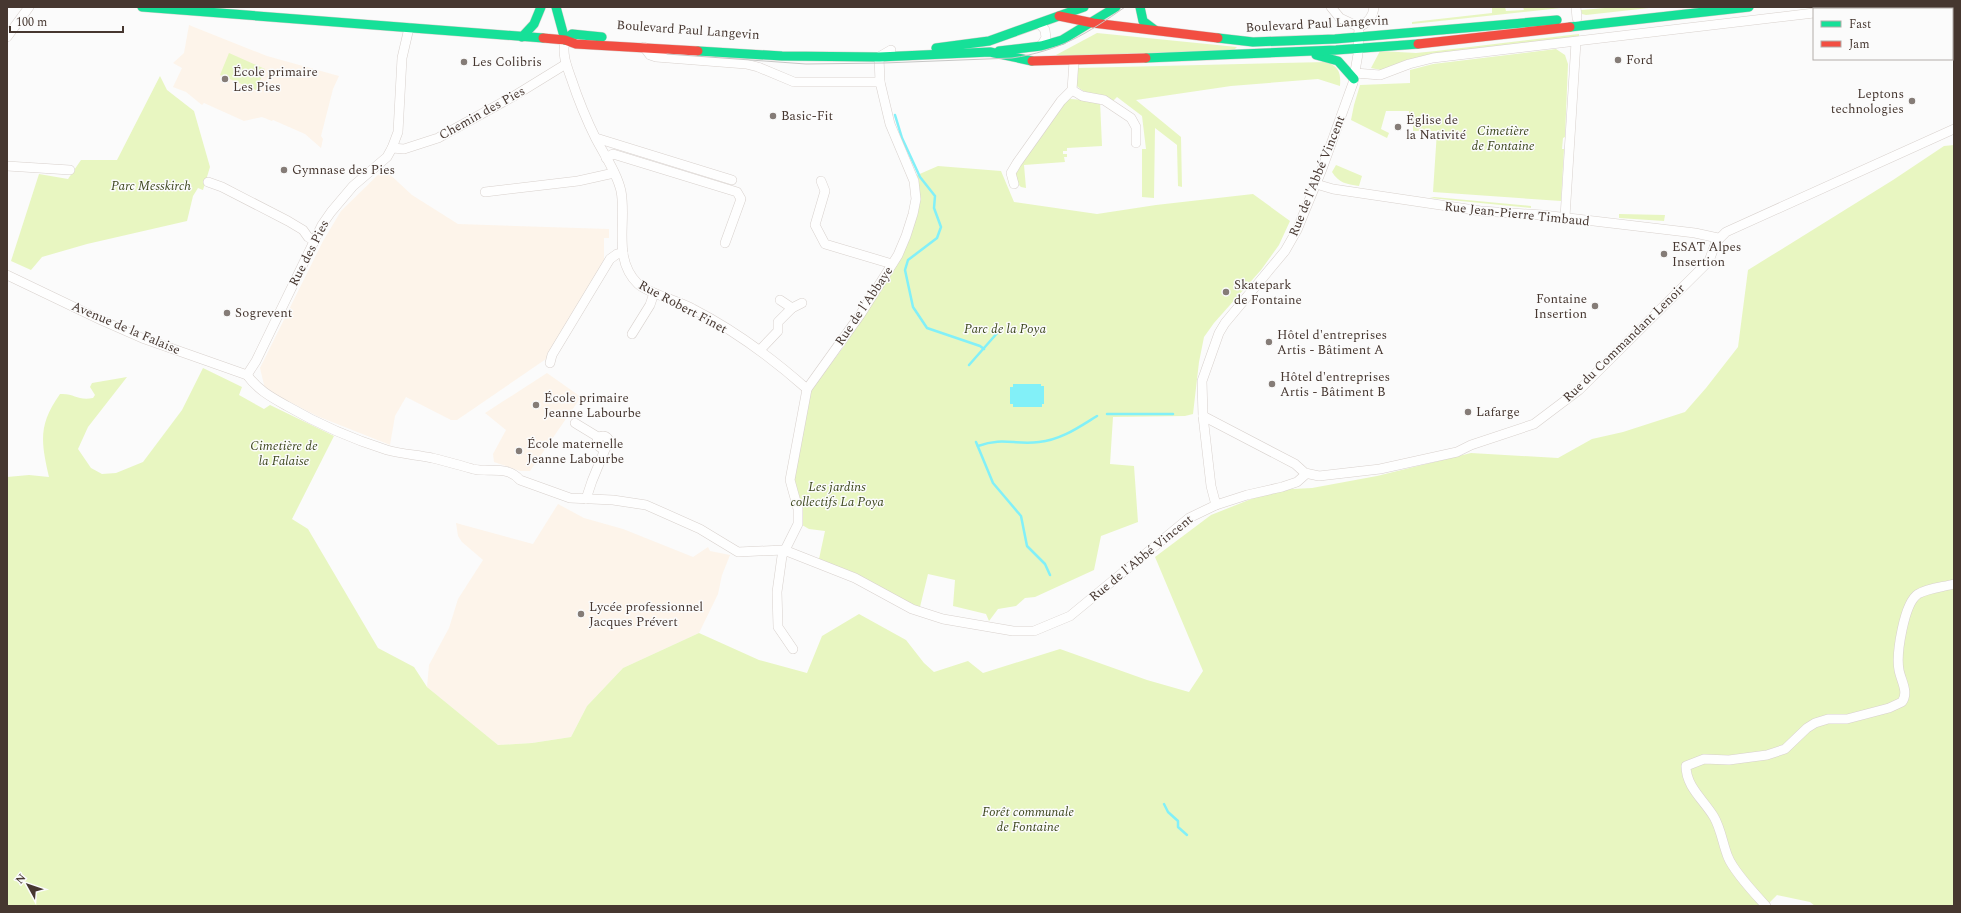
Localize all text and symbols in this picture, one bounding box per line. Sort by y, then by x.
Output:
scale bar [10,8,123,34]
legend [1813,8,1953,60]
street label: Boulevard Paul Langevin [1245,10,1390,38]
text: 100 m [16,13,47,32]
street label: Boulevard Paul Langevin [616,15,761,45]
text: Fast [1849,15,1871,34]
text: Jam [1849,35,1870,54]
place label: Ford [1626,50,1653,70]
place label: Les Colibris [472,52,542,72]
marker: Ford [1613,55,1623,65]
marker: Les Colibris [459,57,469,67]
place label: École primaire Les Pies [233,62,318,97]
marker: École primaire Les Pies [220,74,230,84]
street label: Chemin des Pies [435,81,529,145]
place label: Leptons technologies [1831,84,1904,119]
marker: Leptons technologies [1907,96,1917,106]
place label: Basic-Fit [781,106,834,126]
place label: Église de la Nativité [1406,110,1466,145]
marker: Basic-Fit [768,111,778,121]
street label: Rue de l'Abbé Vincent [1284,112,1351,239]
park label: Cimetière de Fontaine [1472,121,1535,156]
marker: Église de la Nativité [1393,122,1403,132]
place label: Gymnase des Pies [292,160,395,180]
marker: Gymnase des Pies [279,165,289,175]
park label: Parc Messkirch [111,176,191,196]
street label: Rue Jean-Pierre Timbaud [1443,196,1591,232]
street label: Rue des Pies [284,216,334,290]
place label: ESAT Alpes Insertion [1672,237,1741,272]
marker: ESAT Alpes Insertion [1659,249,1669,259]
street label: Rue de l'Abbaye [830,262,898,350]
street label: Rue Robert Finet [635,275,731,339]
place label: Skatepark de Fontaine [1234,275,1302,310]
street label: Rue du Commandant Lenoir [1558,279,1690,407]
marker: Skatepark de Fontaine [1221,287,1231,297]
place label: Fontaine Insertion [1534,289,1587,324]
street label: Avenue de la Falaise [68,296,184,360]
marker: Fontaine Insertion [1590,301,1600,311]
place label: Sogrevent [235,303,293,323]
marker: Sogrevent [222,308,232,318]
park label: Parc de la Poya [964,319,1046,339]
place label: Hôtel d'entreprises Artis - Bâtiment A [1277,325,1387,360]
marker: Hôtel d'entreprises Artis - Bâtiment A [1264,337,1274,347]
place label: Hôtel d'entreprises Artis - Bâtiment B [1280,367,1390,402]
marker: Hôtel d'entreprises Artis - Bâtiment B [1267,379,1277,389]
place label: École primaire Jeanne Labourbe [544,388,641,423]
marker: École primaire Jeanne Labourbe [531,400,541,410]
place label: Lafarge [1476,402,1520,422]
marker: Lafarge [1463,407,1473,417]
place label: École maternelle Jeanne Labourbe [527,434,624,469]
park label: Cimetière de la Falaise [250,436,318,471]
marker: École maternelle Jeanne Labourbe [514,446,524,456]
park label: Les jardins collectifs La Poya [790,477,884,512]
street label: Rue de l'Abbé Vincent [1085,509,1198,606]
place label: Lycée professionnel Jacques Prévert [589,597,703,632]
marker: Lycée professionnel Jacques Prévert [576,609,586,619]
park label: Forêt communale de Fontaine [982,802,1074,837]
north arrow [8,865,48,905]
text: N [11,870,30,888]

